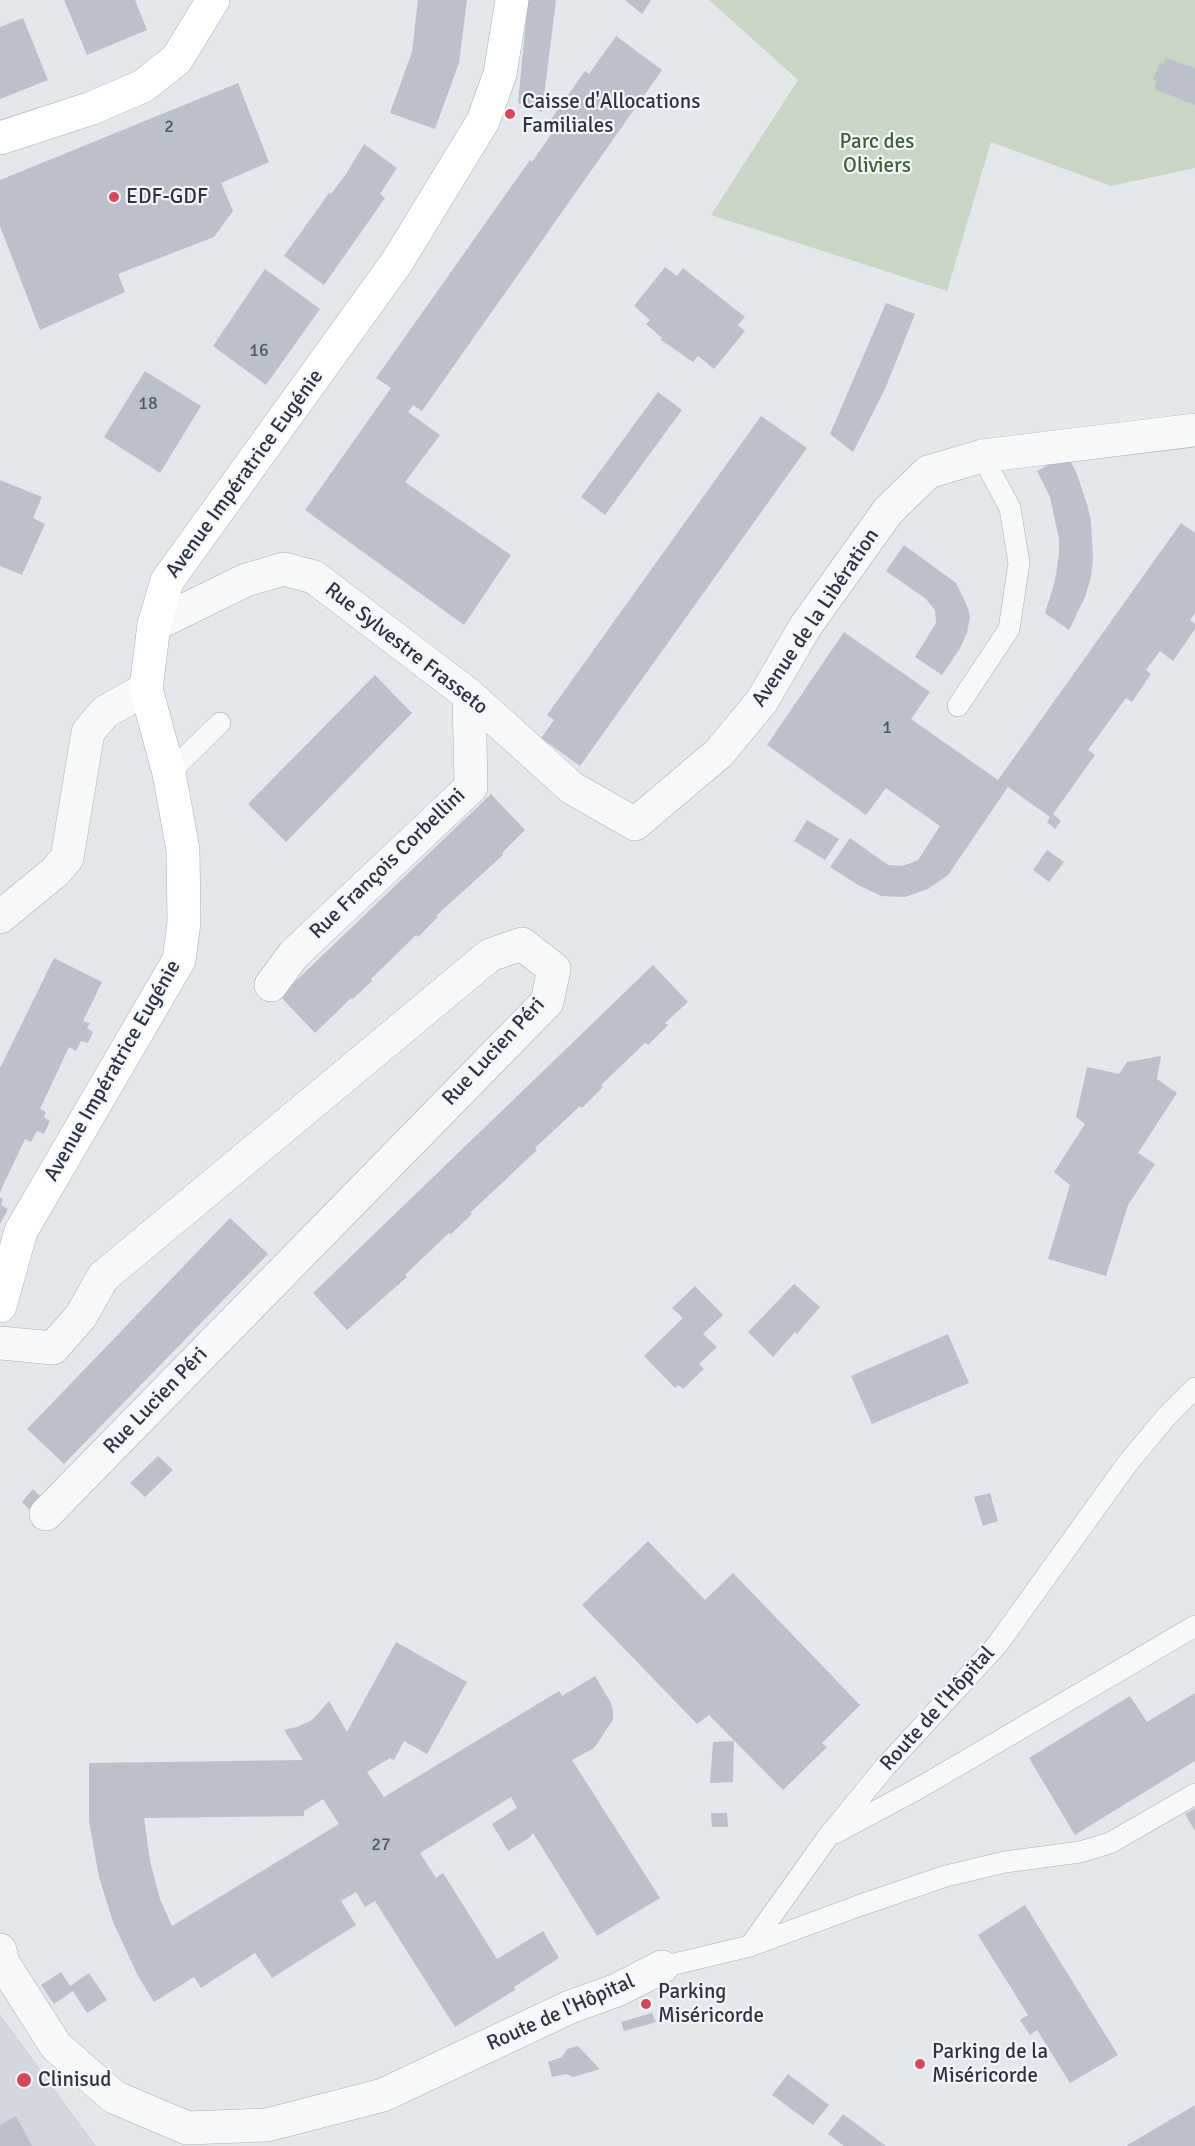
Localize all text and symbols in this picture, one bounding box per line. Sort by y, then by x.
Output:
place label: Caisse d'Allocations Familiales [522,89,700,139]
marker: Caisse d'Allocations Familiales [503,107,517,121]
house number: 2 [164,116,174,138]
park label: Parc des Oliviers [840,129,914,179]
place label: EDF-GDF [126,184,208,210]
marker: EDF-GDF [107,190,121,204]
house number: 16 [249,340,269,362]
street label: Avenue Impératrice Eugénie [161,365,329,583]
house number: 18 [138,393,158,415]
street label: Avenue de la Libération [747,524,885,712]
street label: Rue Sylvestre Frasseto [319,577,493,721]
house number: 1 [882,717,892,739]
street label: Rue François Corbellini [305,783,471,945]
street label: Avenue Impératrice Eugénie [39,956,187,1186]
street label: Rue Lucien Péri [438,993,550,1111]
street label: Rue Lucien Péri [99,1342,213,1460]
street label: Route de l'Hôpital [875,1641,1001,1777]
house number: 27 [371,1834,391,1856]
street label: Route de l'Hôpital [483,1969,639,2057]
place label: Parking Miséricorde [658,1979,764,2029]
marker: Parking Miséricorde [639,1997,653,2011]
place label: Parking de la Miséricorde [932,2039,1048,2089]
marker: Parking de la Miséricorde [913,2057,927,2071]
place label: Clinisud [38,2067,111,2093]
marker: Clinisud [15,2071,33,2089]

